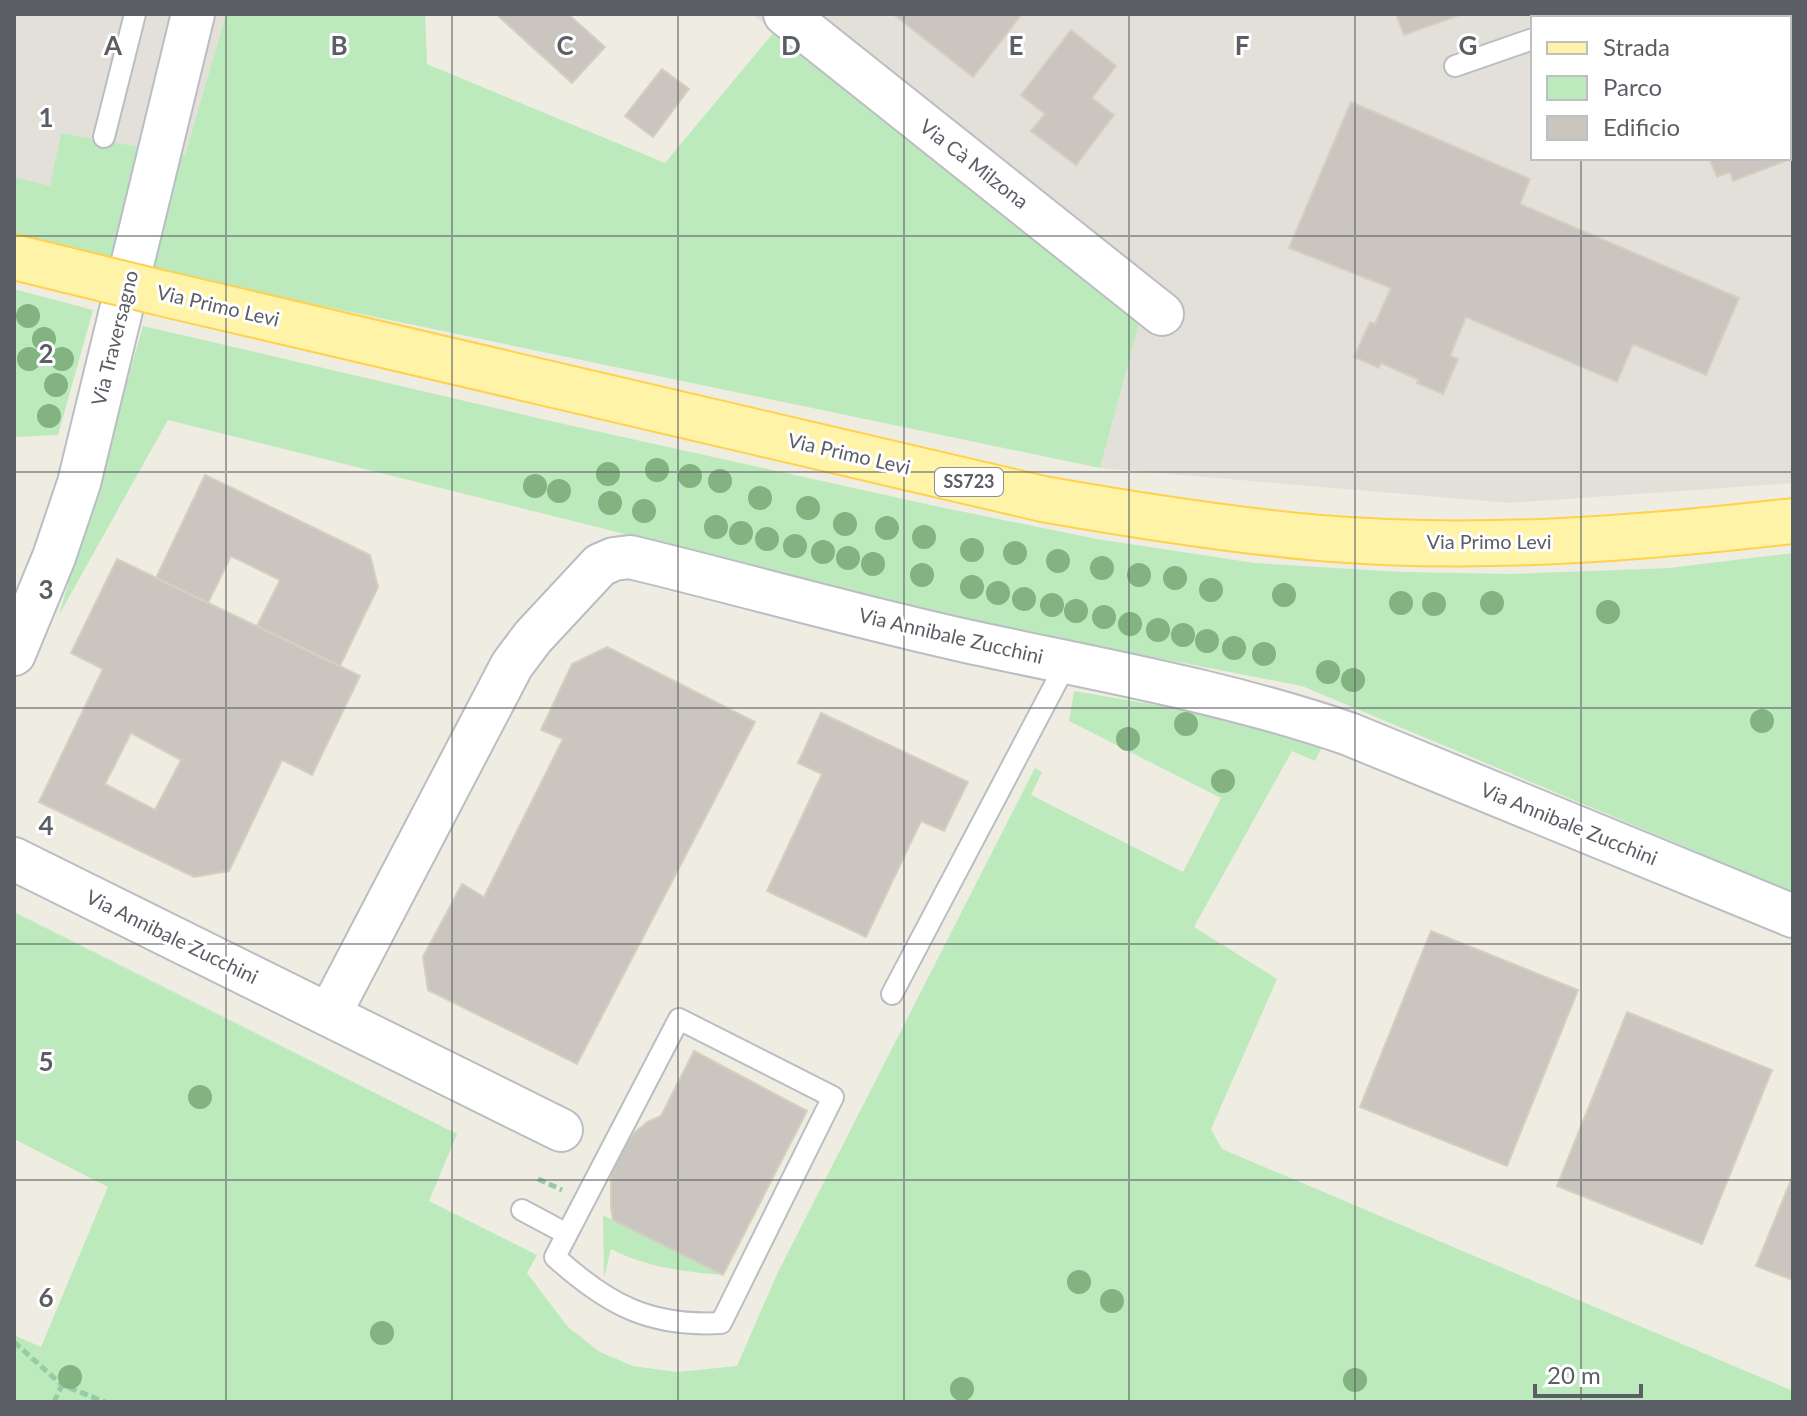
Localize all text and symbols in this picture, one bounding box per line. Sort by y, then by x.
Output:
legend [1531,16,1791,160]
text: A [103,29,123,61]
text: B [330,29,348,61]
text: C [556,29,574,61]
text: D [781,29,801,61]
text: E [1009,29,1023,61]
text: F [1235,29,1249,61]
text: G [1459,29,1477,61]
text: Strada [1603,32,1670,61]
text: Parco [1603,72,1662,101]
text: 1 [38,101,54,133]
text: Edificio [1603,112,1680,141]
street label: Via Cà Milzona [916,113,1034,213]
street label: Via Traversagno [86,268,142,408]
street label: Via Primo Levi [155,279,282,331]
text: 2 [38,337,54,369]
street label: Via Primo Levi [786,427,913,479]
road number: SS723 [935,468,1003,496]
street label: Via Primo Levi [1426,529,1552,553]
text: 3 [38,573,54,605]
street label: Via Annibale Zucchini [857,602,1046,668]
street label: Via Annibale Zucchini [1478,777,1661,869]
text: 4 [38,809,54,841]
street label: Via Annibale Zucchini [82,884,262,988]
text: 5 [38,1045,54,1077]
text: 6 [38,1281,54,1313]
scale bar [1535,1348,1641,1398]
text: 20 m [1547,1360,1601,1389]

